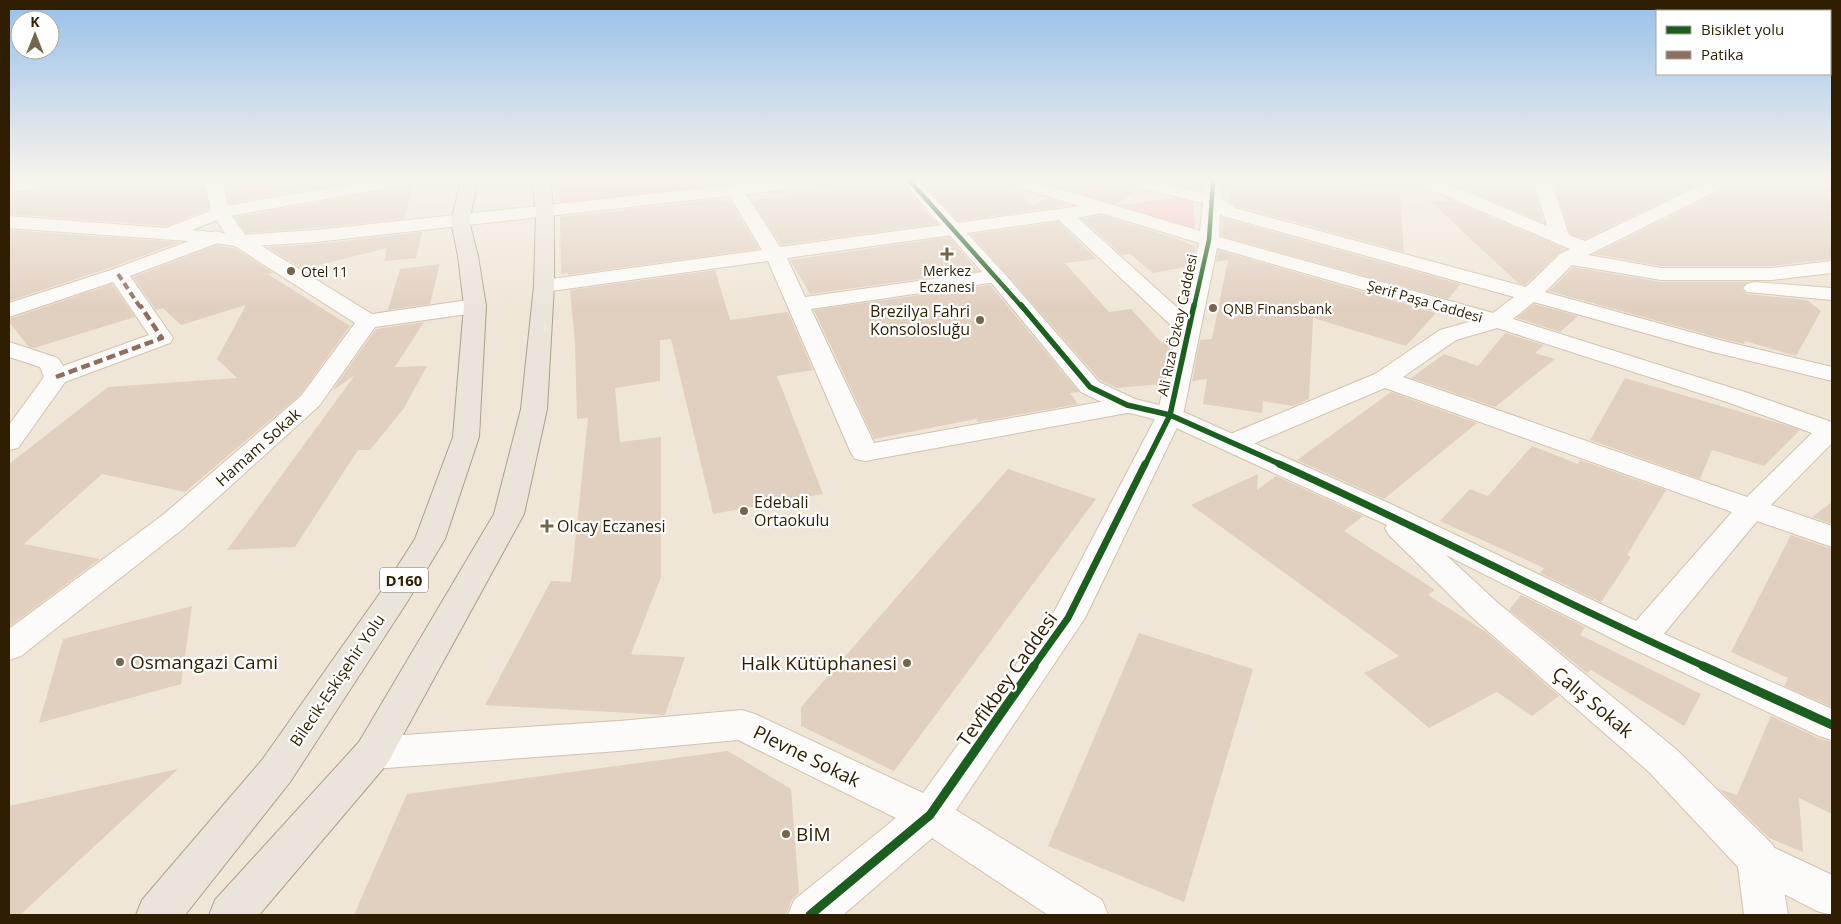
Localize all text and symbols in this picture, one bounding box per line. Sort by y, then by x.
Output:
north arrow [10,10,60,60]
legend [1656,10,1831,75]
text: K [30,12,40,31]
text: Bisiklet yolu [1701,19,1784,39]
text: Patika [1701,44,1744,64]
marker: Merkez Eczanesi [941,248,953,260]
street label: Ali Rıza Özkay Caddesi [1153,252,1201,398]
place label: Merkez Eczanesi [919,261,975,296]
place label: Otel 11 [301,262,348,281]
marker: Otel 11 [285,265,297,277]
street label: Şerif Paşa Caddesi [1365,275,1485,327]
place label: QNB Finansbank [1223,299,1332,318]
place label: Brezilya Fahri Konsolosluğu [870,300,970,340]
marker: QNB Finansbank [1207,302,1219,314]
marker: Brezilya Fahri Konsolosluğu [974,314,986,326]
street label: Hamam Sokak [211,402,306,491]
place label: Edebali Ortaokulu [754,491,829,531]
marker: Edebali Ortaokulu [738,505,750,517]
place label: Olcay Eczanesi [557,515,666,537]
marker: Olcay Eczanesi [541,520,553,532]
road number: D160 [380,568,428,592]
street label: Tevfikbey Caddesi [951,606,1063,752]
street label: Bilecik-Eskişehir Yolu [284,610,390,750]
place label: Osmangazi Cami [130,649,278,675]
place label: Halk Kütüphanesi [741,650,897,676]
marker: Osmangazi Cami [114,656,126,668]
marker: Halk Kütüphanesi [901,657,913,669]
street label: Çalış Sokak [1547,660,1639,744]
street label: Plevne Sokak [749,719,865,793]
place label: BİM [796,821,831,847]
marker: BİM [780,828,792,840]

